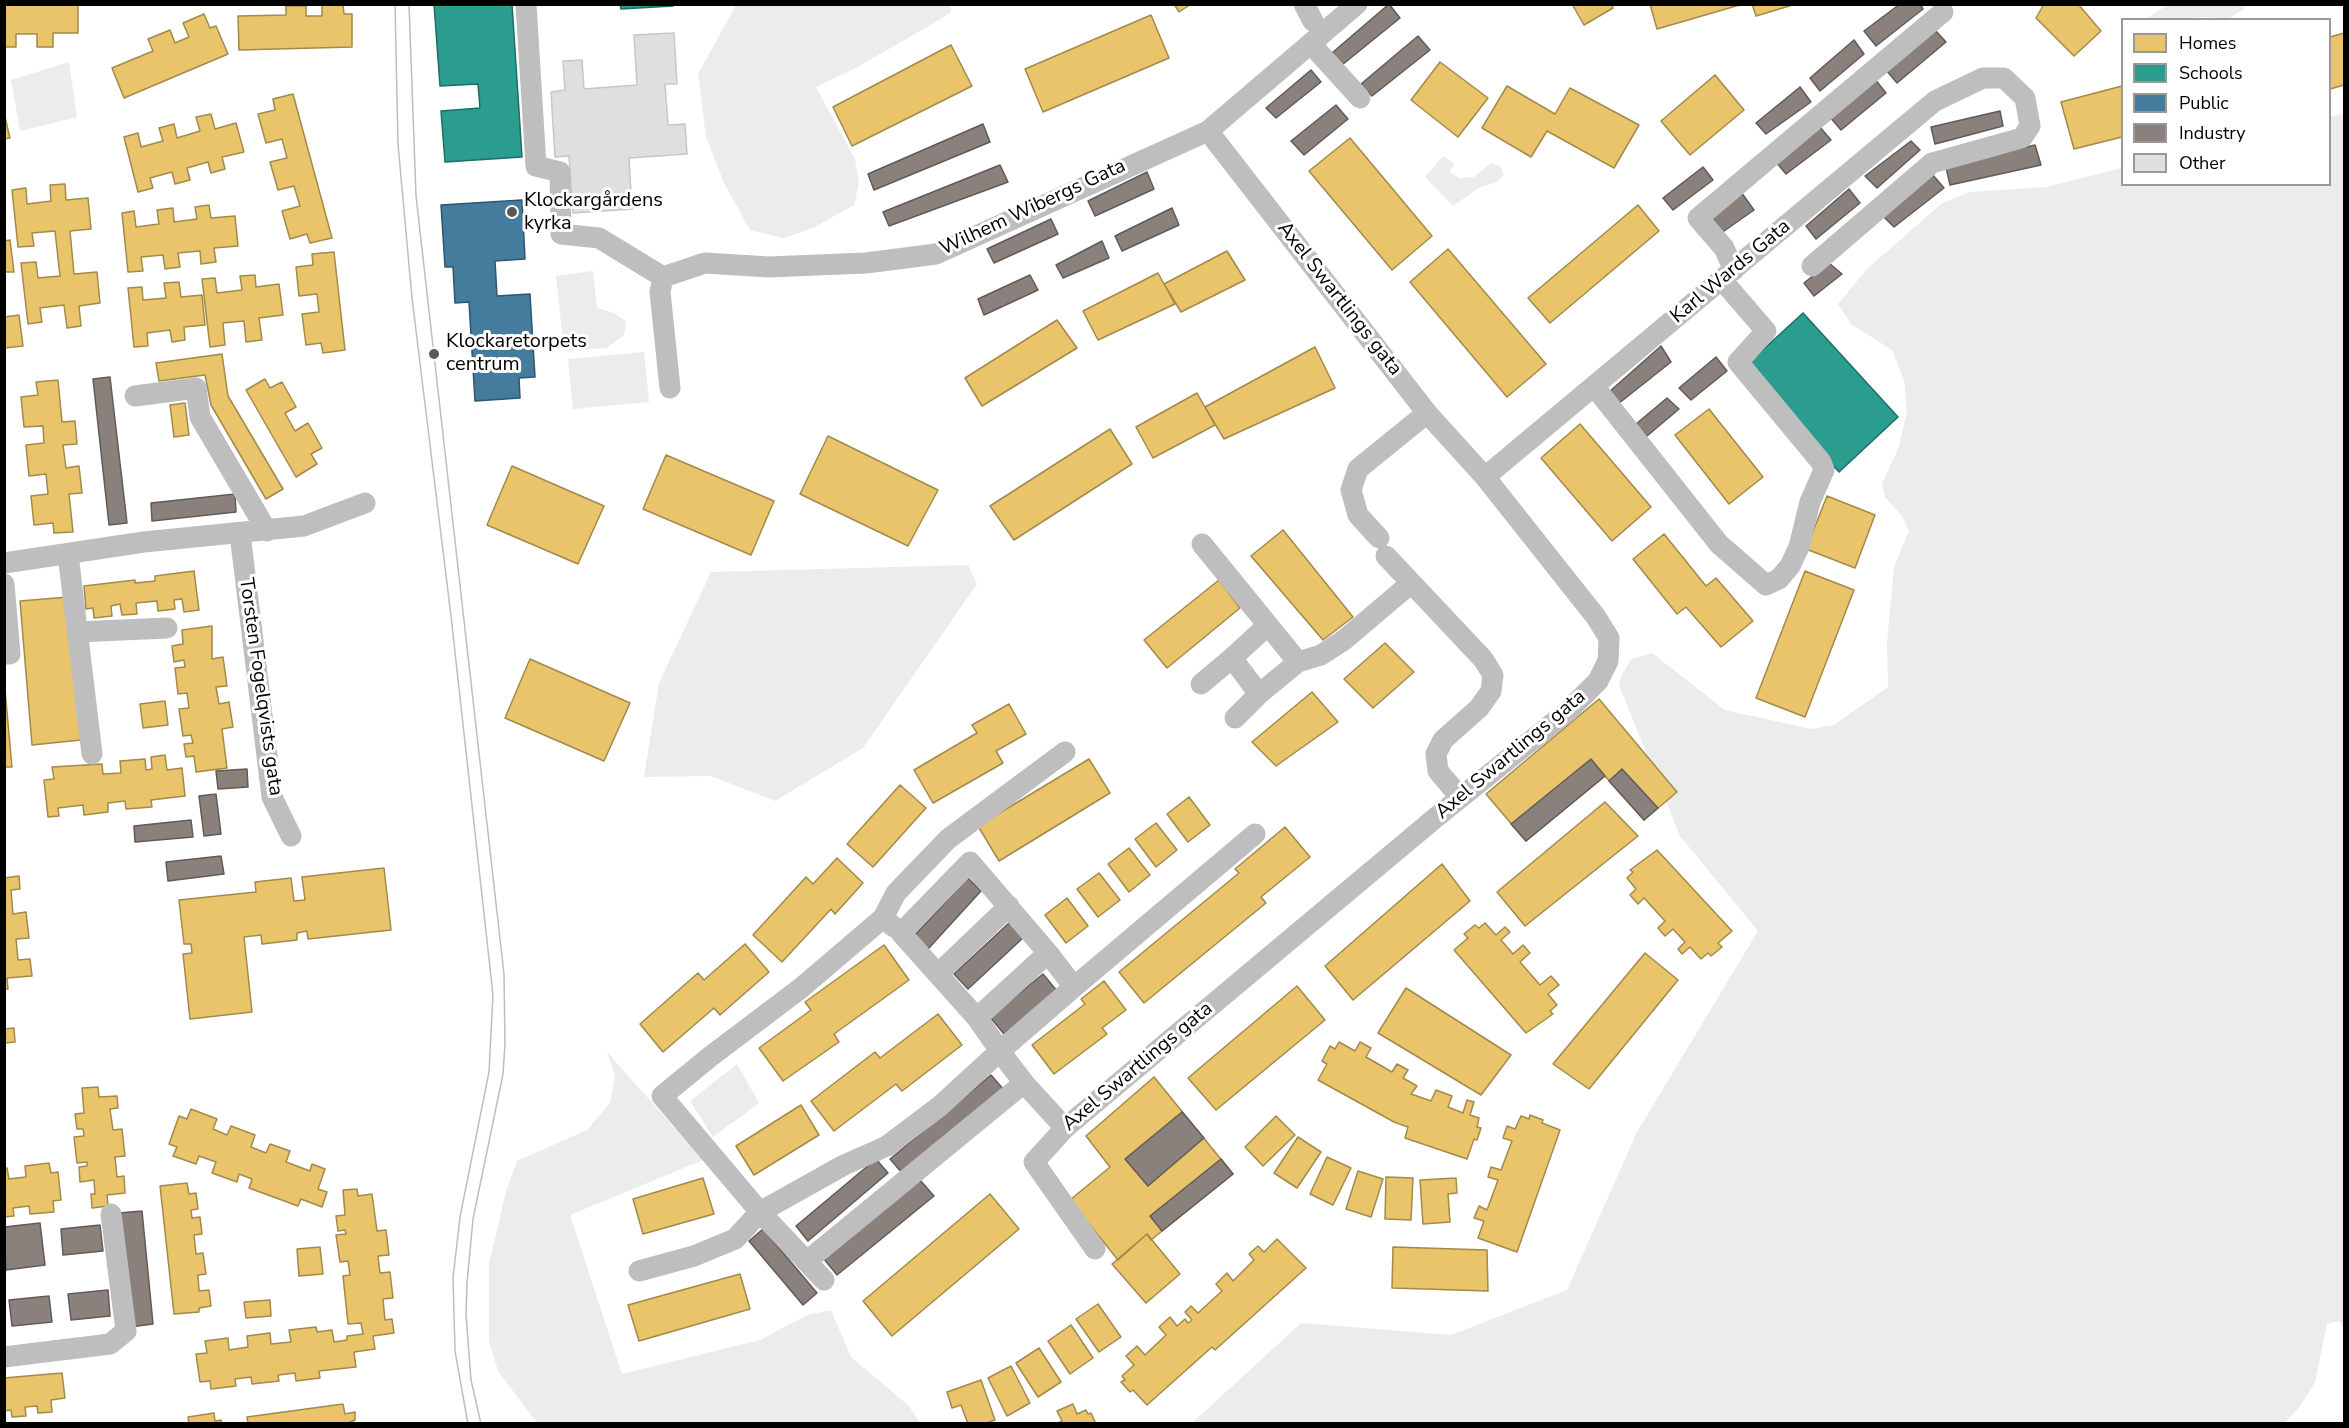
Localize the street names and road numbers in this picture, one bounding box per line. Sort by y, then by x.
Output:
street label: Wilhem Wibergs Gata [936,154,1130,262]
street label: Karl Wards Gata [1666,215,1796,329]
street label: Axel Swartlings gata [1272,217,1406,381]
street label: Torsten Fogelqvists gata [233,576,287,798]
street label: Axel Swartlings gata [1431,685,1591,825]
street label: Axel Swartlings gata [1058,997,1218,1137]

